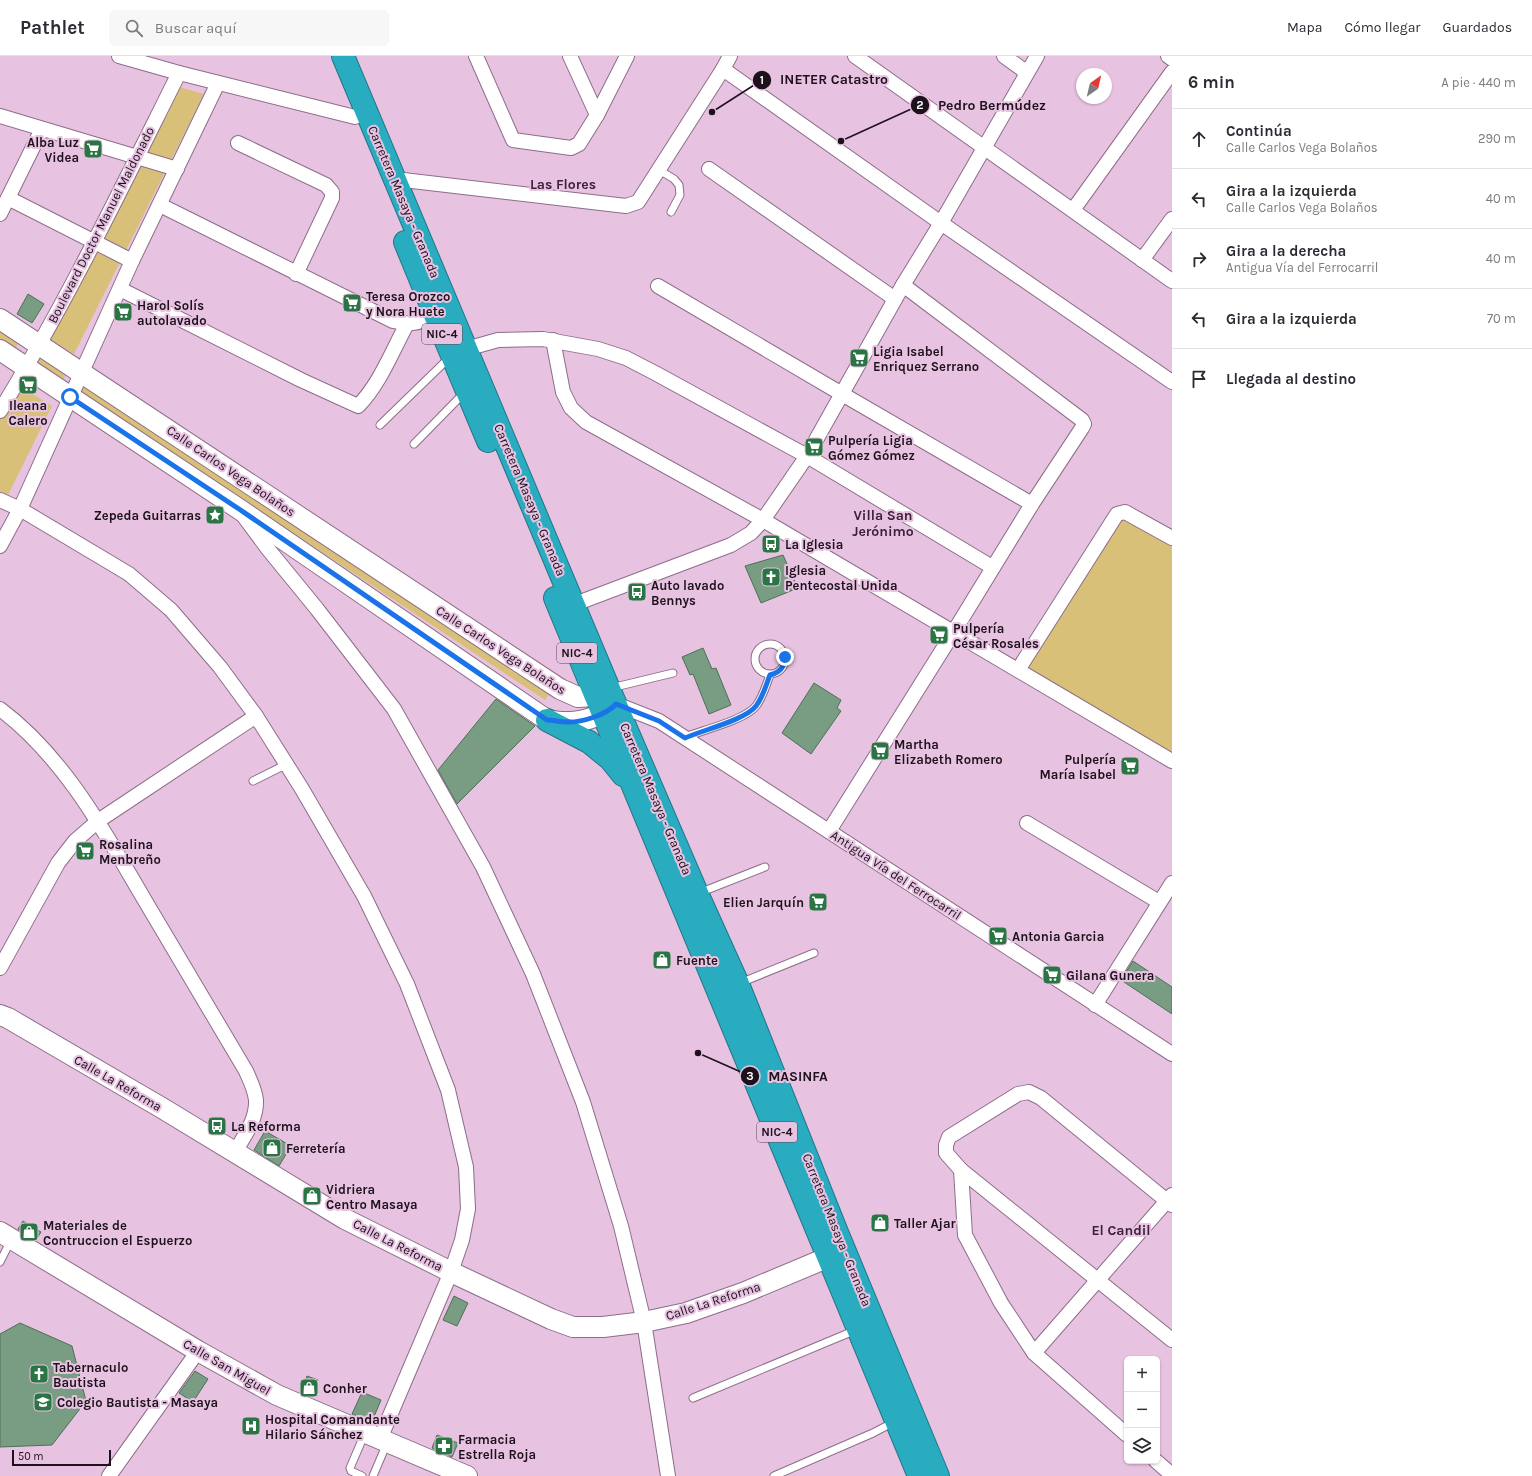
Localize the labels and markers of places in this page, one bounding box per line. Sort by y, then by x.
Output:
callout: INETER Catastro [752,67,896,93]
callout: Pedro Bermúdez [910,92,1054,118]
place label: Alba Luz Videa [27,135,79,165]
supermarket icon: Alba Luz Videa [82,138,104,160]
place label: Teresa Orozco y Nora Huete [366,289,450,319]
supermarket icon: Teresa Orozco y Nora Huete [341,292,363,314]
place label: Harol Solís autolavado [137,298,207,328]
supermarket icon: Harol Solís autolavado [112,301,134,323]
place label: Ligia Isabel Enriquez Serrano [873,344,979,375]
supermarket icon: Ligia Isabel Enriquez Serrano [848,347,870,369]
supermarket icon: Ileana Calero [17,374,39,396]
place label: Ileana Calero [8,398,48,428]
place label: Pulpería Ligia Gómez Gómez [828,433,915,463]
supermarket icon: Pulpería Ligia Gómez Gómez [803,436,825,458]
place icon: Zepeda Guitarras [204,504,226,526]
place label: Zepeda Guitarras [94,508,201,523]
bus stop icon: La Iglesia [760,533,782,555]
place label: La Iglesia [785,537,843,552]
place label: Iglesia Pentecostal Unida [785,563,898,593]
church icon: Iglesia Pentecostal Unida [760,566,782,588]
place label: Auto lavado Bennys [651,578,724,608]
bus stop icon: Auto lavado Bennys [626,581,648,603]
place label: Pulpería César Rosales [953,621,1039,651]
supermarket icon: Pulpería César Rosales [928,624,950,646]
place label: Martha Elizabeth Romero [894,737,1003,767]
supermarket icon: Martha Elizabeth Romero [869,740,891,762]
place label: Pulpería María Isabel [1040,752,1116,782]
supermarket icon: Pulpería María Isabel [1119,755,1141,777]
place label: Rosalina Menbreño [99,837,161,867]
supermarket icon: Rosalina Menbreño [74,840,96,862]
supermarket icon: Elien Jarquín [807,891,829,913]
place label: Elien Jarquín [723,895,804,911]
supermarket icon: Antonia Garcia [987,925,1009,947]
place label: Antonia Garcia [1012,929,1104,944]
shop icon: Fuente [651,949,673,971]
place label: Fuente [676,953,718,968]
supermarket icon: Gilana Gunera [1041,964,1063,986]
place label: Gilana Gunera [1066,968,1154,983]
callout: MASINFA [740,1063,836,1089]
bus stop icon: La Reforma [206,1115,228,1137]
place label: La Reforma [231,1119,301,1134]
shop icon: Ferretería [261,1137,283,1159]
place label: Ferretería [286,1141,346,1156]
place label: Vidriera Centro Masaya [326,1182,418,1212]
shop icon: Vidriera Centro Masaya [301,1185,323,1207]
shop icon: Taller Ajar [869,1212,891,1234]
place label: Taller Ajar [894,1216,957,1231]
place label: Materiales de Contruccion el Espuerzo [43,1218,192,1248]
shop icon: Materiales de Contruccion el Espuerzo [18,1221,40,1243]
place label: Tabernaculo Bautista [53,1360,128,1390]
church icon: Tabernaculo Bautista [28,1363,50,1385]
shop icon: Conher [298,1377,320,1399]
place label: Conher [323,1381,368,1396]
school or university icon: Colegio Bautista - Masaya [32,1391,54,1413]
place label: Colegio Bautista - Masaya [57,1395,218,1410]
place label: Hospital Comandante Hilario Sánchez [265,1412,400,1442]
hospital icon: Hospital Comandante Hilario Sánchez [240,1415,262,1437]
place label: Farmacia Estrella Roja [458,1432,536,1462]
pharmacy icon: Farmacia Estrella Roja [433,1435,455,1457]

